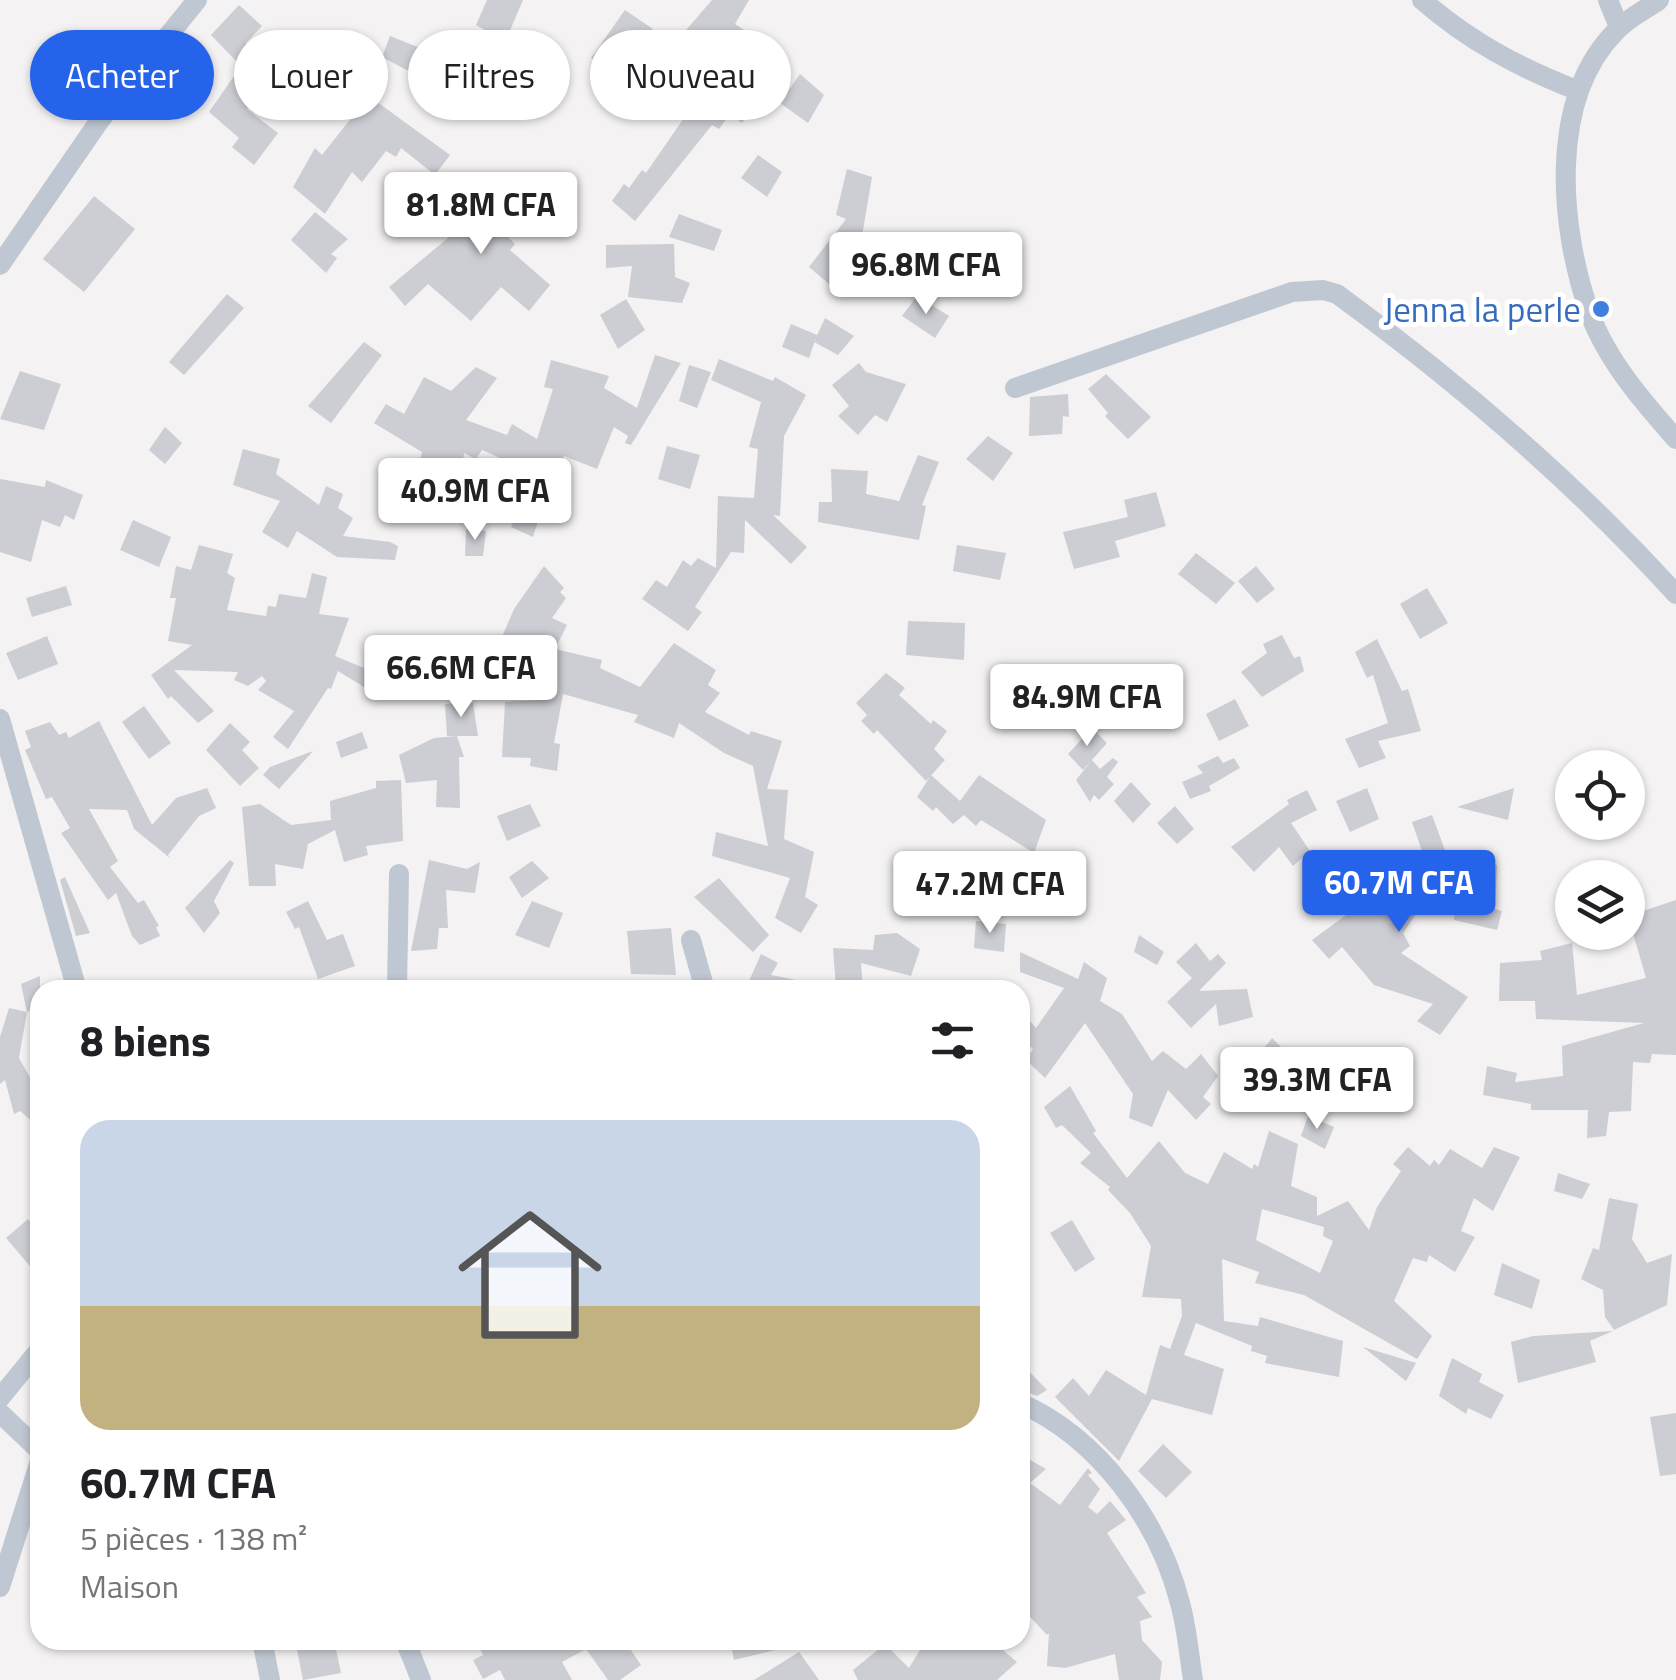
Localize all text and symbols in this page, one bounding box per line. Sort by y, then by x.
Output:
chip: Acheter [30,30,214,120]
chip: Louer [234,30,388,120]
chip: Filtres [408,30,570,120]
chip: Nouveau [590,30,791,120]
pin: 81.8M CFA [367,172,595,257]
text: 81.8M CFA [406,180,556,228]
pin: 96.8M CFA [812,232,1040,317]
text: 96.8M CFA [851,240,1001,288]
place label: Jenna la perle [1383,282,1581,336]
marker: Jenna la perle [1590,298,1612,320]
pin: 40.9M CFA [361,458,589,543]
text: 40.9M CFA [400,466,550,514]
pin: 66.6M CFA [347,635,575,720]
text: 66.6M CFA [386,643,536,691]
pin: 84.9M CFA [973,664,1201,749]
text: 84.9M CFA [1012,672,1162,720]
map controls [1555,750,1645,950]
button: locate [1555,750,1645,840]
pin: 60.7M CFA [1285,850,1513,935]
pin: 47.2M CFA [876,851,1104,936]
text: 60.7M CFA [1324,858,1474,906]
text: 47.2M CFA [915,859,1065,907]
button: layers [1555,860,1645,950]
text: 8 biens [80,1008,211,1072]
icon: filters [925,1013,980,1068]
pin: 39.3M CFA [1203,1047,1431,1132]
text: 39.3M CFA [1242,1055,1392,1103]
icon: home [440,1185,620,1365]
text: 60.7M CFA [80,1450,276,1514]
text: 5 pièces · 138 m² [80,1514,307,1562]
text: Maison [80,1562,179,1610]

